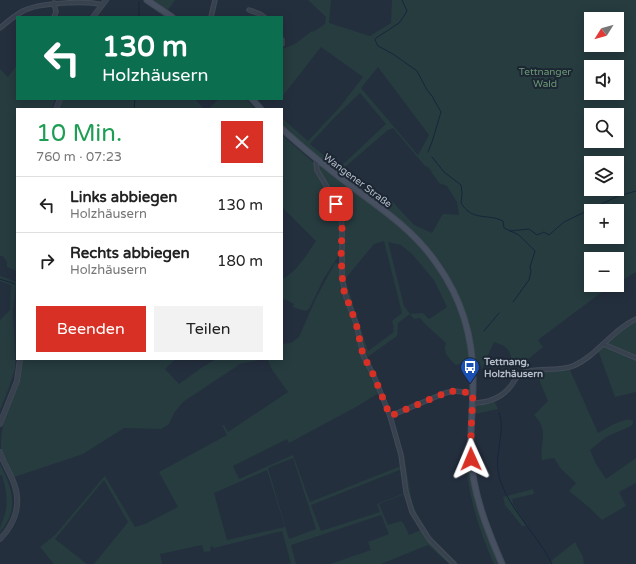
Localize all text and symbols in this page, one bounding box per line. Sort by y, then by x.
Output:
north arrow [584,12,624,52]
map controls [584,12,624,292]
text: 130 m [102,30,188,64]
icon: left [36,32,88,84]
button: sound [584,60,624,100]
text: Holzhäusern [102,64,208,86]
park label: Tettnanger Wald [519,66,571,90]
button: search [584,108,624,148]
text: 10 Min. [36,119,122,148]
button: close [221,121,263,163]
text: 760 m · 07:23 [36,149,122,165]
street label: Wangener Straße [321,151,394,211]
button: layers [584,156,624,196]
pin [319,187,353,221]
text: Links abbiegen [70,188,177,206]
icon: arrive [325,193,347,215]
icon: left [36,194,58,216]
text: 130 m [217,196,263,214]
button: + [584,204,624,244]
text: Holzhäusern [70,206,147,222]
text: Rechts abbiegen [70,244,190,262]
icon: right [36,250,58,272]
text: 180 m [217,252,263,270]
button: − [584,252,624,292]
text: Holzhäusern [70,262,147,278]
button: Beenden [36,306,146,352]
button: Teilen [154,306,263,352]
bus stop icon: Tettnang, Holzhäusern [459,356,481,384]
place label: Tettnang, Holzhäusern [483,356,543,380]
position arrow [450,438,492,480]

